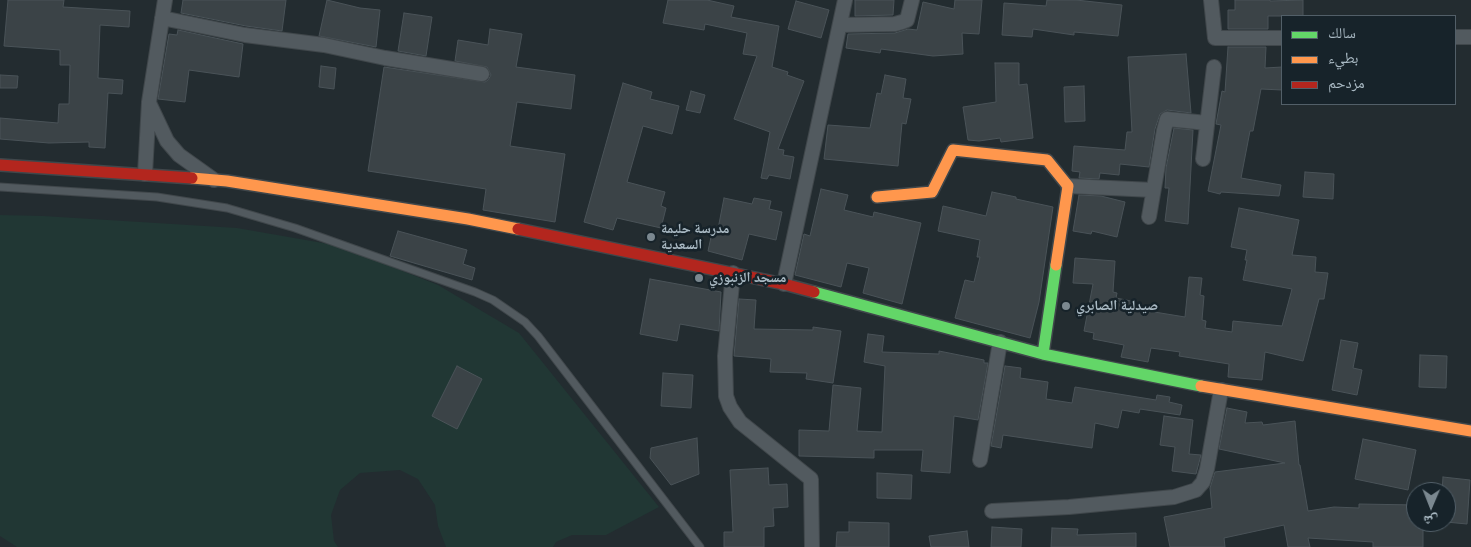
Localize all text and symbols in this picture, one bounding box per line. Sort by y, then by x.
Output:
legend [1281,15,1456,105]
text: سالك [1328,23,1356,41]
text: بطيء [1328,48,1358,66]
text: مزدحم [1328,73,1365,91]
place label: مدرسة حليمة السعدية [661,221,729,253]
marker: مدرسة حليمة السعدية [645,231,657,243]
place label: مسجد الزنبوزي [709,270,786,286]
marker: مسجد الزنبوزي [693,272,705,284]
place label: صيدلية الصابري [1076,298,1158,314]
marker: صيدلية الصابري [1060,300,1072,312]
north arrow [1406,482,1456,532]
text: ش [1423,513,1438,530]

